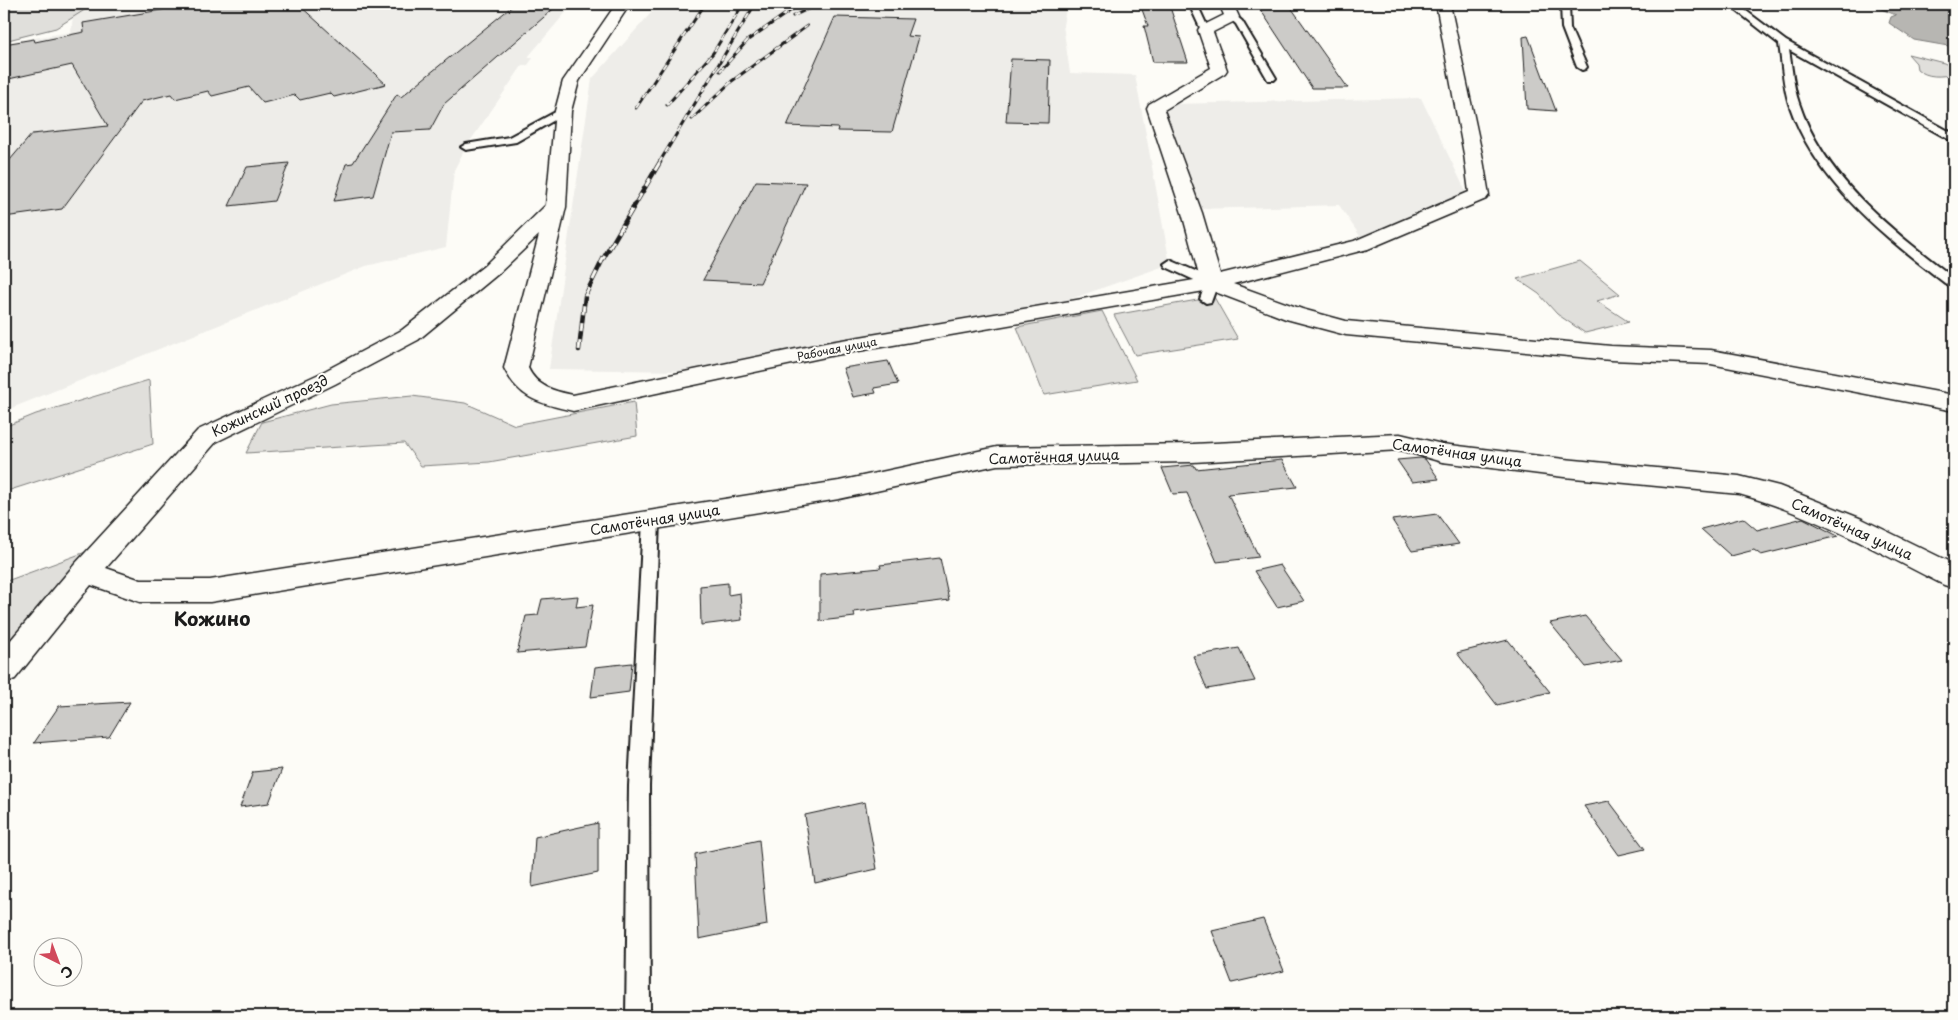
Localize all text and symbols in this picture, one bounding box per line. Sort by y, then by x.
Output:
street label: Рабочая улица [796,332,878,365]
street label: Кожинский проезд [208,369,332,442]
street label: Самотёчная улица [1391,433,1524,472]
street label: Самотёчная улица [988,444,1120,469]
street label: Самотёчная улица [1788,492,1917,565]
street label: Самотёчная улица [589,499,721,540]
district label: Кожино [174,604,250,632]
north arrow [32,938,82,988]
text: С [56,961,78,983]

